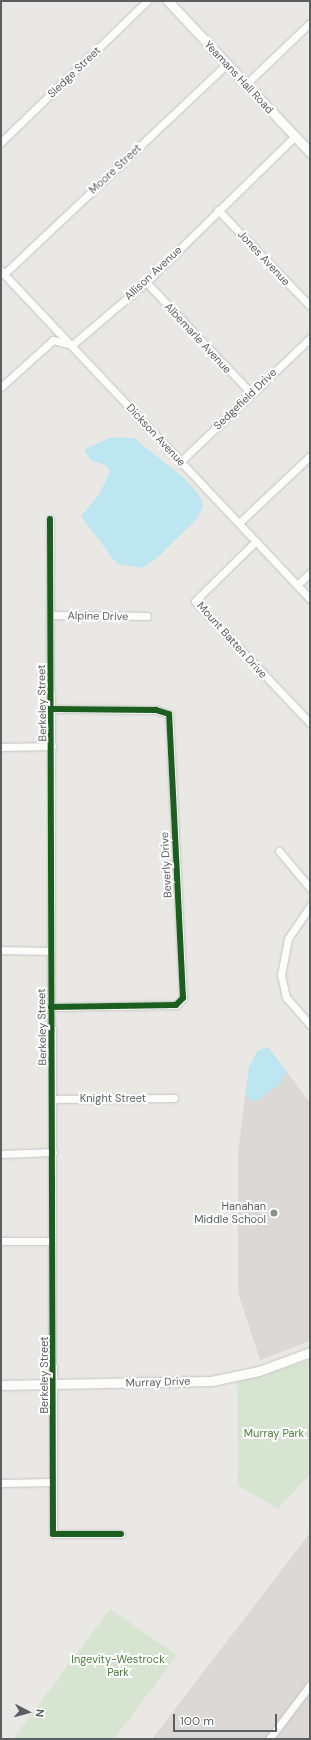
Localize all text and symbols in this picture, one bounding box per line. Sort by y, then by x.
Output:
street label: Yeamans Hall Road [202,38,276,116]
street label: Sledge Street [45,44,103,100]
street label: Moore Street [86,141,144,197]
street label: Jones Avenue [235,228,293,288]
street label: Allison Avenue [122,243,184,303]
street label: Albemarle Avenue [162,300,234,376]
street label: Sedgefield Drive [211,366,279,432]
street label: Dickson Avenue [124,401,188,469]
street label: Mount Batten Drive [194,599,270,681]
street label: Alpine Drive [67,609,129,623]
street label: Berkeley Street [35,664,49,742]
street label: Beverly Drive [158,832,174,898]
street label: Berkeley Street [35,988,49,1066]
street label: Knight Street [80,1091,146,1105]
place label: Hanahan Middle School [194,1200,266,1226]
marker: Hanahan Middle School [269,1208,279,1218]
street label: Berkeley Street [37,1336,51,1414]
street label: Murray Drive [125,1374,191,1390]
park label: Murray Park [244,1426,304,1440]
park label: Ingevity-Westrock Park [71,1653,165,1679]
north arrow [8,1692,48,1732]
scale bar [175,1706,279,1732]
text: N [33,1709,47,1718]
text: 100 m [180,1713,214,1729]

